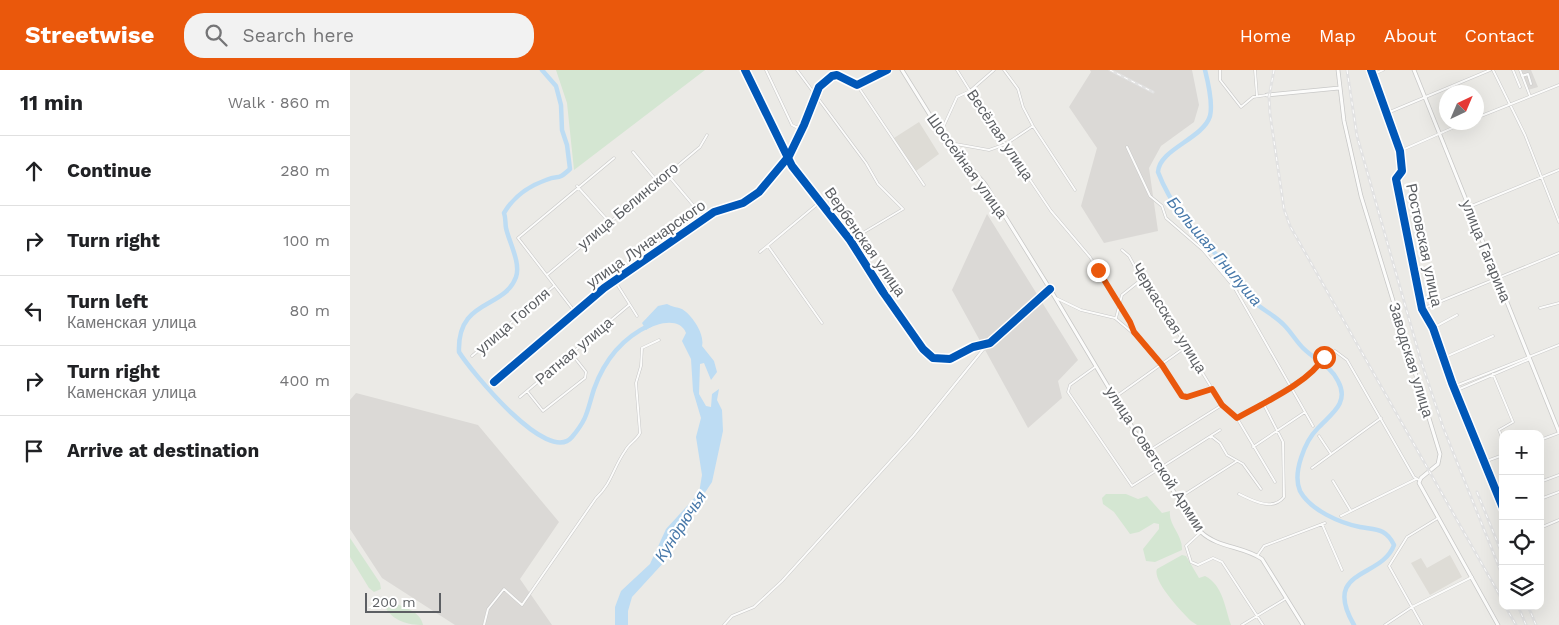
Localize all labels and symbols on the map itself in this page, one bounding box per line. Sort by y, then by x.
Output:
north arrow [1439,85,1484,130]
street label: Весёлая улица [963,86,1037,184]
street label: Шоссейная улица [923,110,1011,222]
street label: улица Белинского [574,159,682,253]
street label: Ростовская улица [1402,182,1446,309]
street label: Вербенская улица [821,184,910,301]
water label: Большая Гнилуша [1163,193,1266,310]
street label: улица Луначарского [583,196,709,292]
street label: улица Гагарина [1457,197,1515,305]
route end [1087,259,1110,282]
street label: Черкасская улица [1128,260,1211,377]
street label: улица Гоголя [472,284,554,358]
street label: Заводская улица [1385,300,1437,420]
street label: Ратная улица [532,313,617,389]
route start [1313,346,1336,369]
street label: улица Советской Армии [1101,383,1209,535]
water label: Кундрючья [651,487,711,565]
scale bar [365,590,441,613]

